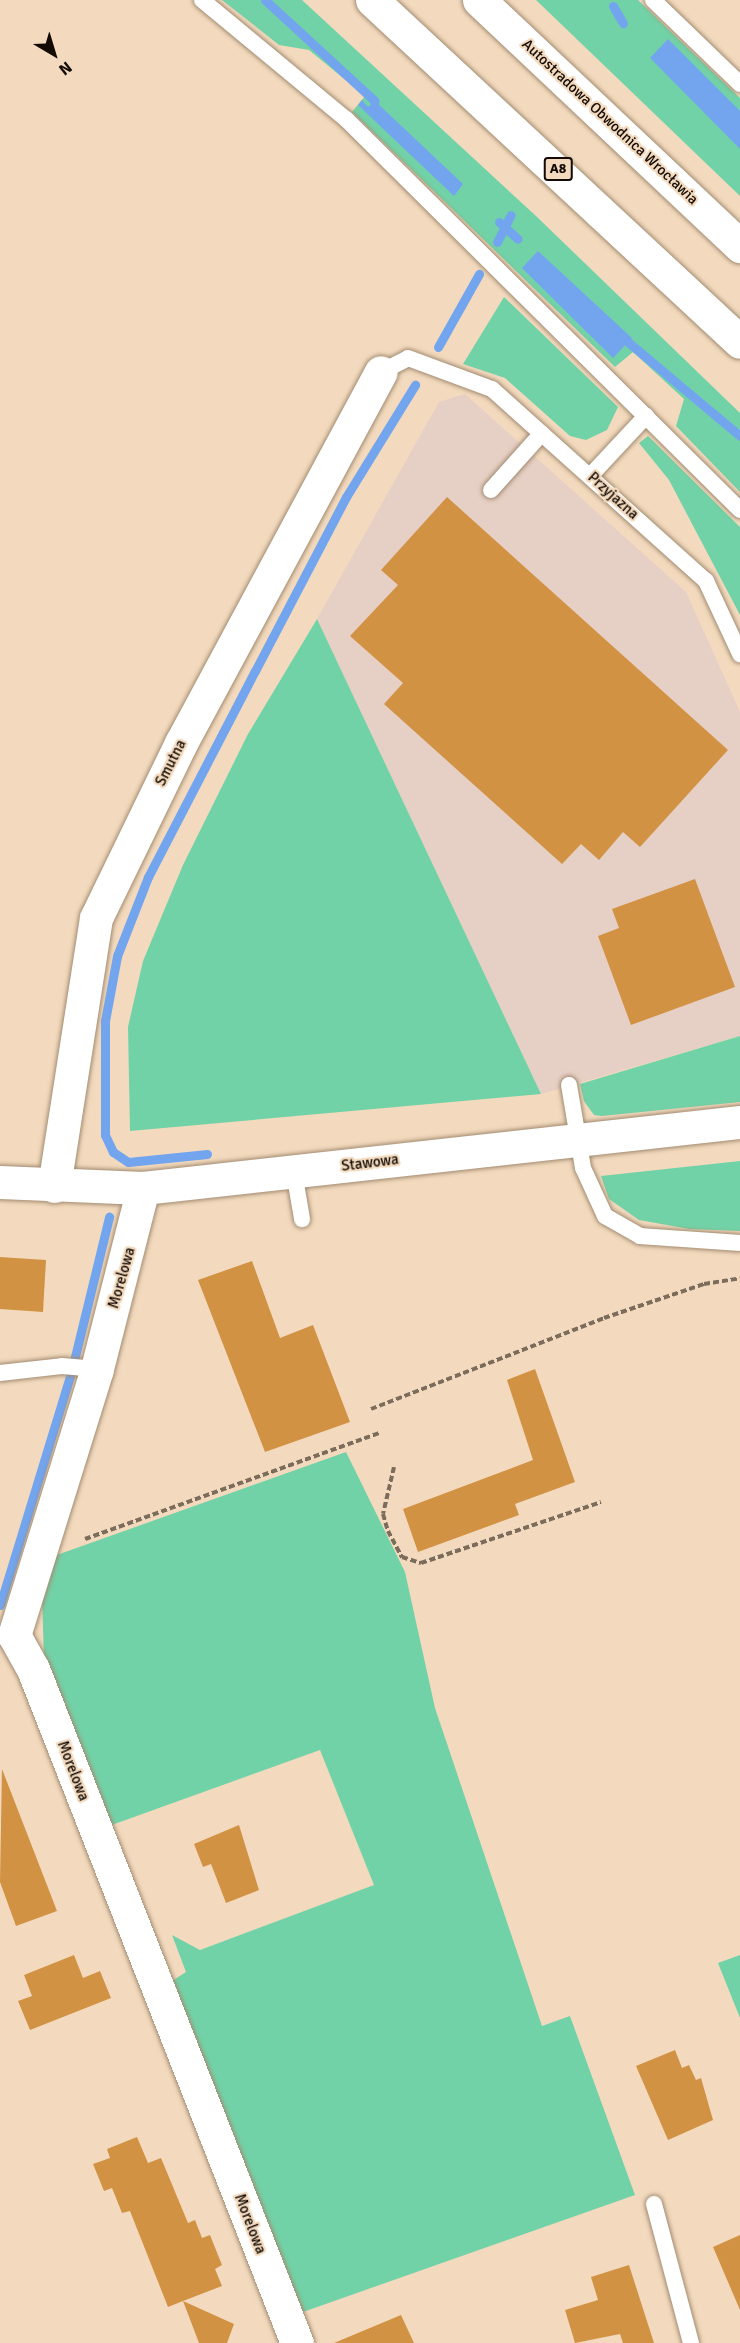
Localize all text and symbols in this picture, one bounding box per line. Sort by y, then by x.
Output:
north arrow [24,24,84,84]
street label: Autostradowa Obwodnica Wrocławia [518,36,702,208]
text: N [55,57,76,79]
road number: A8 [543,158,573,180]
street label: Przyjazna [584,469,642,523]
street label: Smutna [152,737,190,789]
street label: Stawowa [340,1151,400,1175]
street label: Morelowa [105,1245,139,1311]
street label: Morelowa [53,1738,93,1804]
street label: Morelowa [230,2191,270,2257]

